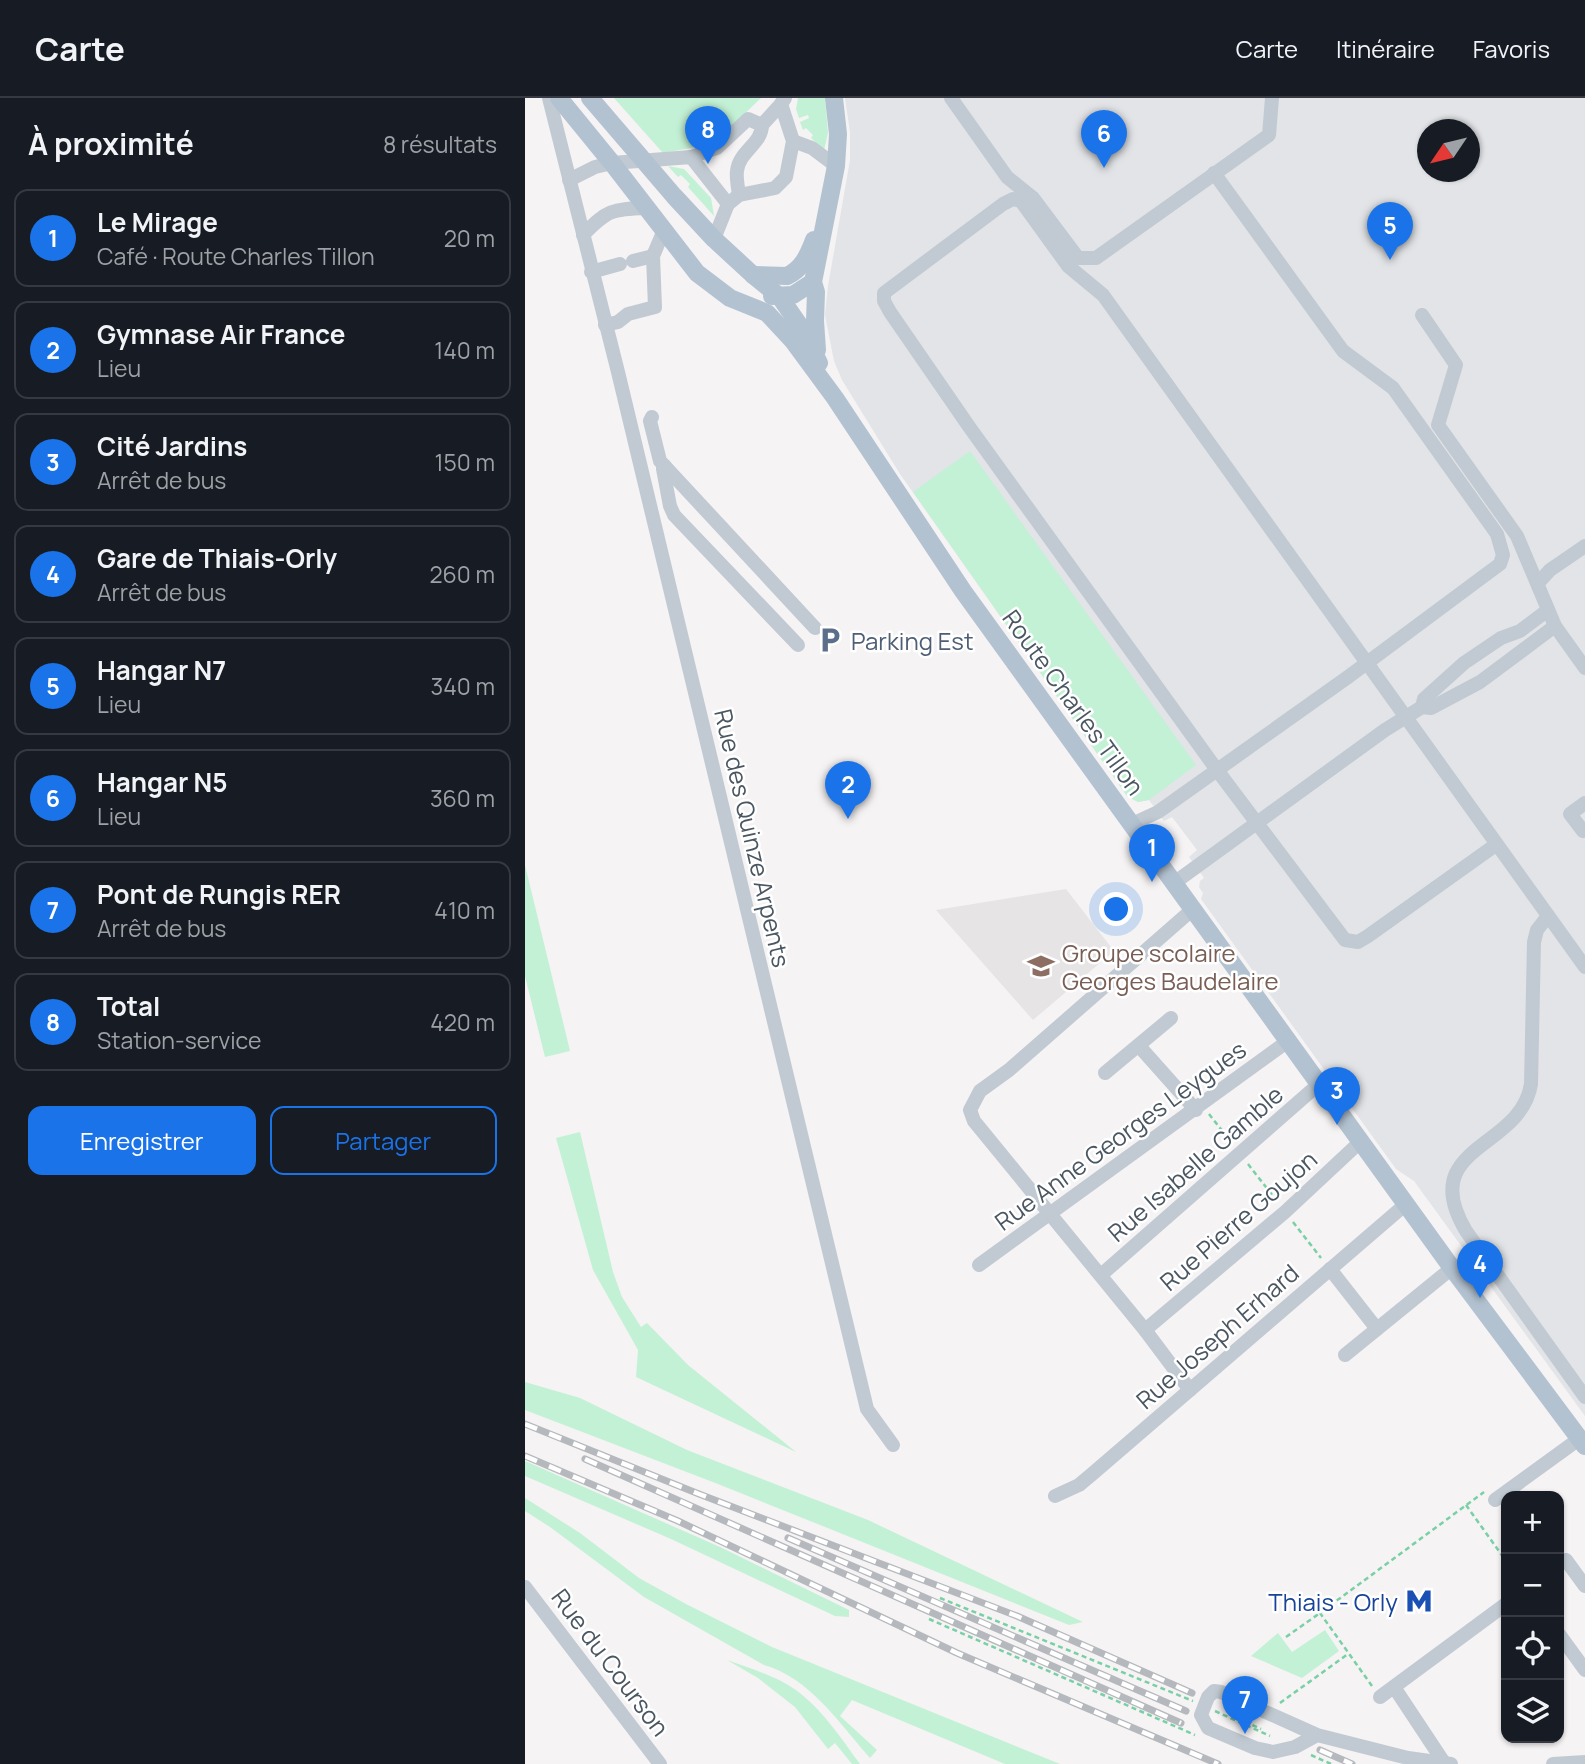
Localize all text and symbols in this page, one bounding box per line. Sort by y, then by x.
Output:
text: Carte [35,26,125,71]
text: Carte [1236,32,1298,65]
text: Itinéraire [1336,32,1435,65]
text: Favoris [1473,32,1550,65]
pin: 8 [685,106,731,164]
pin: 6 [1081,110,1127,168]
north arrow [1417,119,1480,182]
text: À proximité [28,123,194,164]
text: 8 résultats [383,128,497,160]
pin: 5 [1367,202,1413,260]
text: Le Mirage [97,204,218,240]
text: 1 [48,222,58,254]
text: 20 m [444,222,495,254]
text: Café · Route Charles Tillon [97,240,375,272]
text: Gymnase Air France [97,316,345,352]
text: 2 [46,334,60,366]
text: 140 m [434,334,495,366]
text: Lieu [97,352,141,384]
text: Cité Jardins [97,428,247,464]
text: 3 [46,446,60,478]
text: 150 m [435,446,495,478]
text: Arrêt de bus [97,464,226,496]
text: Gare de Thiais-Orly [97,540,337,576]
text: 4 [46,558,60,590]
text: 260 m [429,558,495,590]
text: Arrêt de bus [97,576,226,608]
street label: Route Charles Tillon [996,603,1152,801]
place label: Parking Est [851,624,974,657]
parking icon: Parking Est [815,625,845,655]
text: Hangar N7 [97,652,226,688]
text: 5 [46,670,60,702]
text: 340 m [431,670,495,702]
text: Lieu [97,688,141,720]
street label: Rue des Quinze Arpents [707,706,799,970]
pin: 2 [825,761,871,819]
text: Hangar N5 [97,764,227,800]
text: 6 [46,782,60,814]
text: 360 m [430,782,495,814]
text: Lieu [97,800,141,832]
pin: 1 [1129,824,1175,882]
text: Pont de Rungis RER [97,876,341,912]
your location [1099,892,1133,926]
text: 7 [47,894,59,926]
text: 410 m [434,894,495,926]
text: Arrêt de bus [97,912,226,944]
place label: Groupe scolaire Georges Baudelaire [1062,936,1278,997]
school or university icon: Groupe scolaire Georges Baudelaire [1026,951,1056,981]
text: Total [97,988,160,1024]
text: 8 [46,1006,60,1038]
text: 420 m [430,1006,495,1038]
text: Station-service [97,1024,261,1056]
street label: Rue Anne Georges Leygues [988,1033,1252,1237]
pin: 3 [1314,1067,1360,1125]
street label: Rue Isabelle Gamble [1100,1078,1290,1248]
button: Enregistrer [28,1106,256,1175]
button: Partager [270,1106,497,1175]
street label: Rue Pierre Goujon [1152,1143,1324,1297]
pin: 4 [1457,1240,1503,1298]
street label: Rue Joseph Erhard [1129,1256,1305,1416]
map controls [1501,1491,1564,1743]
button: + [1501,1491,1564,1554]
button: − [1501,1554,1564,1617]
street label: Rue du Courson [545,1582,677,1742]
place label: Thiais - Orly [1268,1585,1398,1618]
metro station icon: Thiais - Orly [1404,1586,1434,1616]
button: locate [1501,1617,1564,1680]
pin: 7 [1222,1676,1268,1734]
button: layers [1501,1680,1564,1743]

